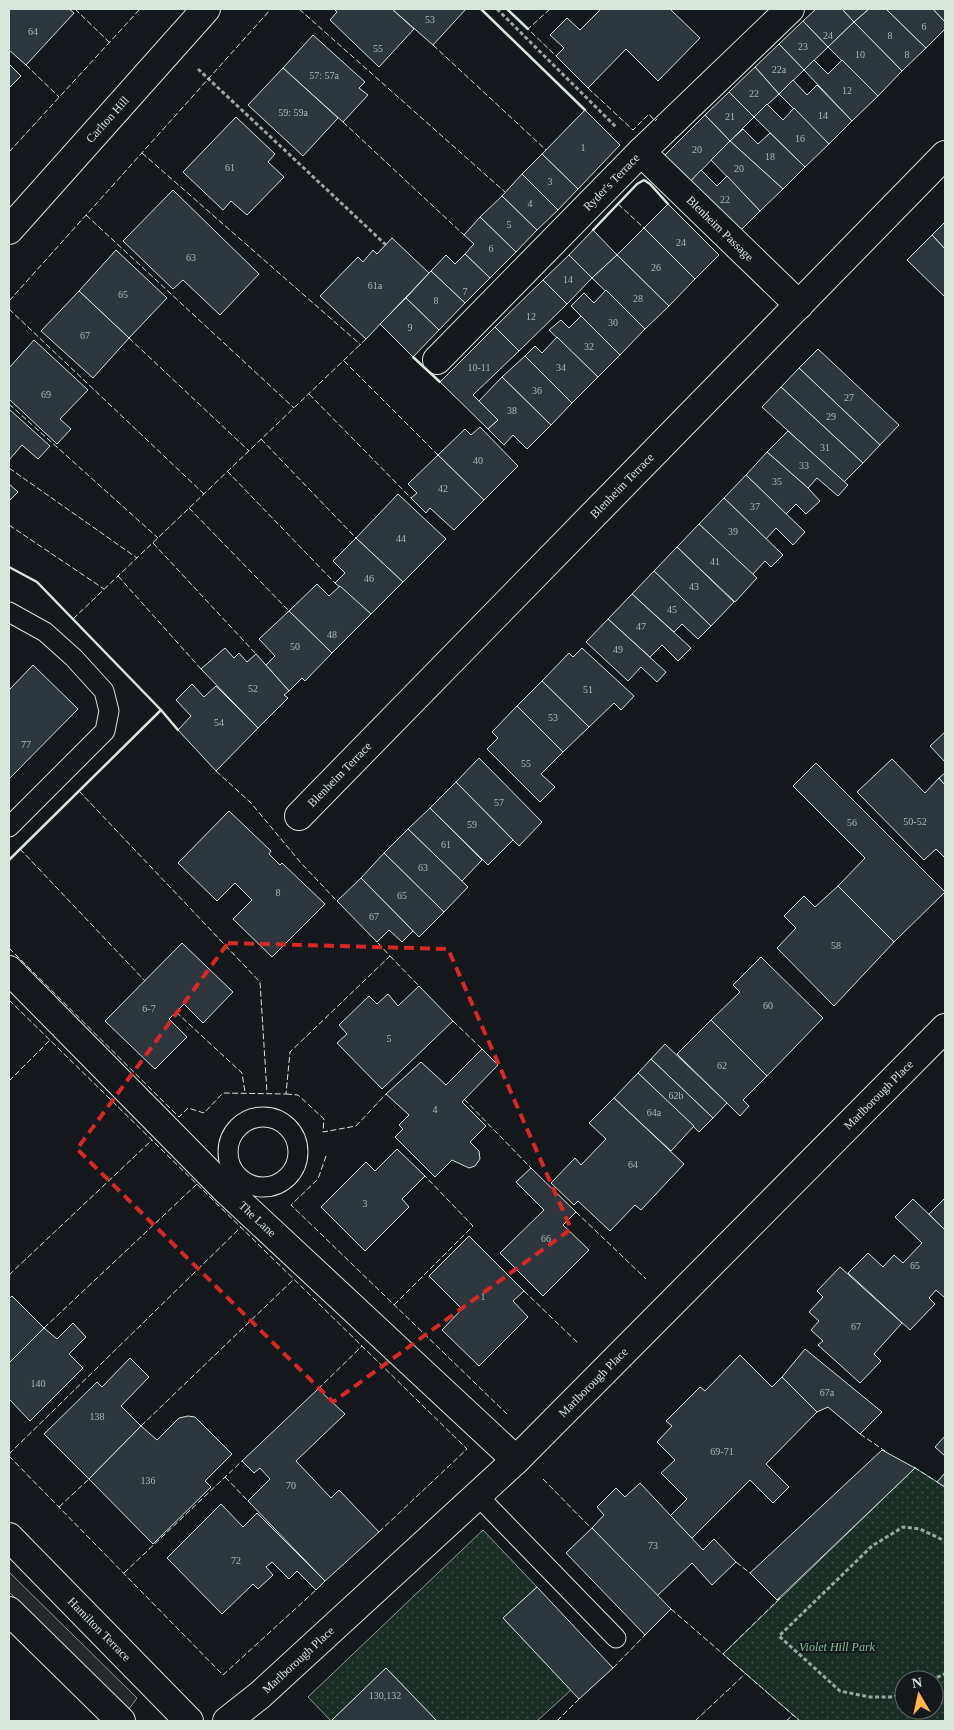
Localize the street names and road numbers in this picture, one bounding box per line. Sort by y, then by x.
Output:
street label: Carlton Hill [83,93,132,146]
street label: Ryder's Terrace [580,151,642,214]
street label: Blenheim Passage [684,193,756,264]
street label: Blenheim Terrace [587,450,657,521]
street label: Blenheim Terrace [305,739,374,810]
street label: Marlborough Place [841,1057,916,1133]
street label: The Lane [236,1199,279,1240]
street label: Marlborough Place [556,1345,631,1420]
street label: Hamilton Terrace [65,1594,134,1664]
street label: Marlborough Place [260,1623,337,1696]

